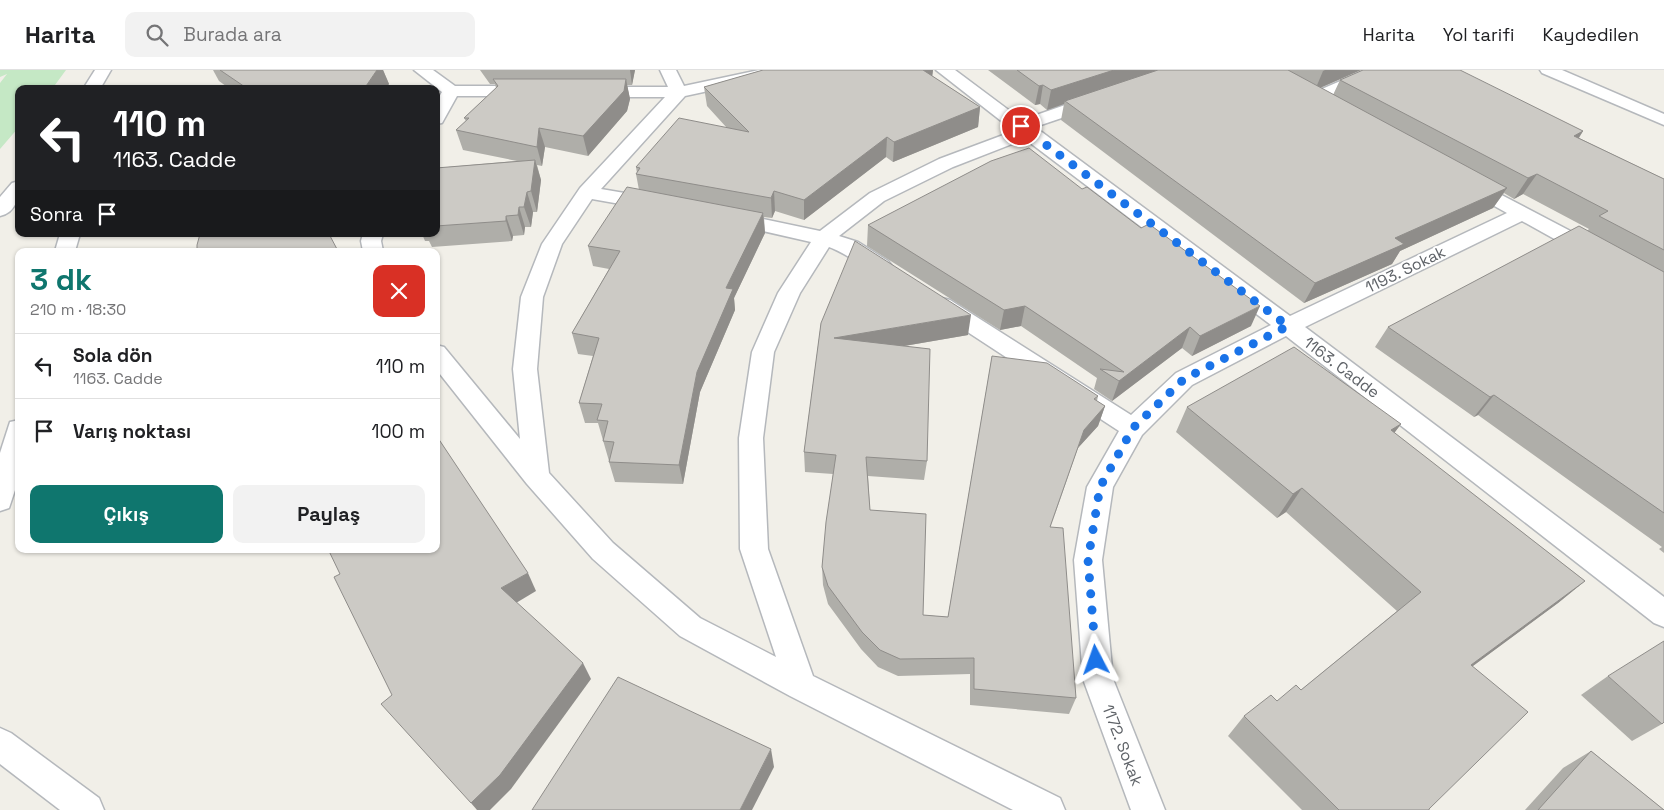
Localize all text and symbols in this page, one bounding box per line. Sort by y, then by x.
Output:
search box [125,12,475,57]
text: Harita [25,19,95,50]
icon: search [143,21,171,49]
text: Burada ara [183,22,282,47]
text: Harita [1363,23,1415,46]
text: Yol tarifi [1443,23,1515,46]
text: Kaydedilen [1543,23,1639,46]
text: 110 m [113,102,206,146]
icon: left [30,105,95,170]
pin [1000,105,1042,147]
icon: arrive [1007,112,1035,140]
text: 1163. Cadde [113,145,236,173]
icon: arrive [93,200,121,228]
text: Sonra [30,202,83,227]
street label: 1193. Sokak [1362,241,1449,298]
text: 3 dk [30,260,92,299]
button: close [373,265,425,317]
text: 210 m · 18:30 [30,299,126,320]
street label: 1163. Cadde [1300,332,1384,403]
text: Sola dön [73,343,152,368]
icon: left [30,352,58,380]
text: 110 m [376,354,425,379]
text: 1163. Cadde [73,368,163,389]
icon: arrive [30,417,58,445]
text: Varış noktası [73,419,191,444]
text: 100 m [371,419,425,444]
button: Çıkış [30,485,223,543]
button: Paylaş [233,485,425,543]
position arrow [1069,633,1121,685]
street label: 1172. Sokak [1097,702,1148,789]

